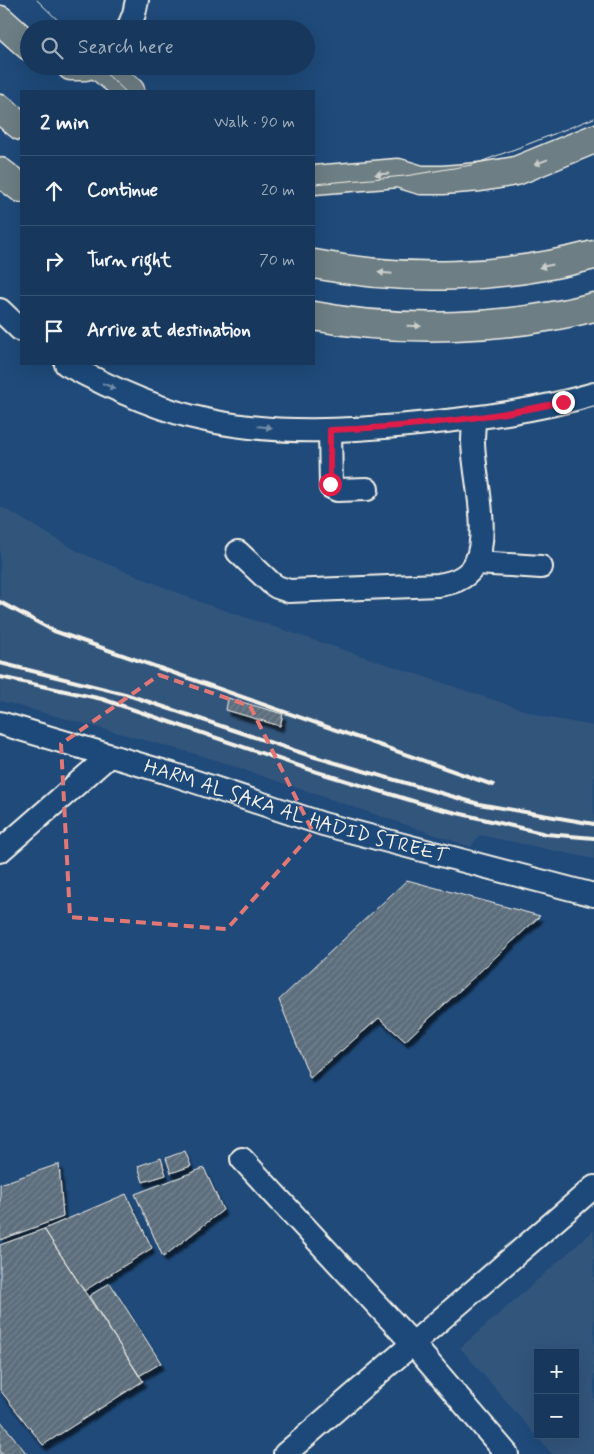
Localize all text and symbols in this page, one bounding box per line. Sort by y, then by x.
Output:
search box [20,20,315,75]
icon: search [38,34,66,62]
text: Search here [78,35,174,60]
text: 2 min [40,109,89,137]
text: Walk · 90 m [214,112,295,133]
one-way arrow [533,158,548,166]
one-way arrow [373,171,389,179]
icon: ahead [40,177,68,205]
text: Continue [87,178,158,203]
text: 20 m [261,180,295,201]
icon: right [40,247,68,275]
text: Turn right [87,248,171,273]
text: 70 m [259,250,295,271]
one-way arrow [538,262,554,270]
one-way arrow [376,269,392,277]
icon: arrive [40,317,68,345]
text: Arrive at destination [87,318,251,343]
one-way arrow [407,322,423,330]
one-way arrow [102,383,116,391]
route end [552,391,575,414]
one-way arrow [257,424,273,432]
route start [319,473,342,496]
street label: HARM AL SAKA AL HADID STREET [141,753,452,870]
map controls [534,1349,579,1439]
button: + [534,1349,579,1394]
button: − [534,1394,579,1439]

